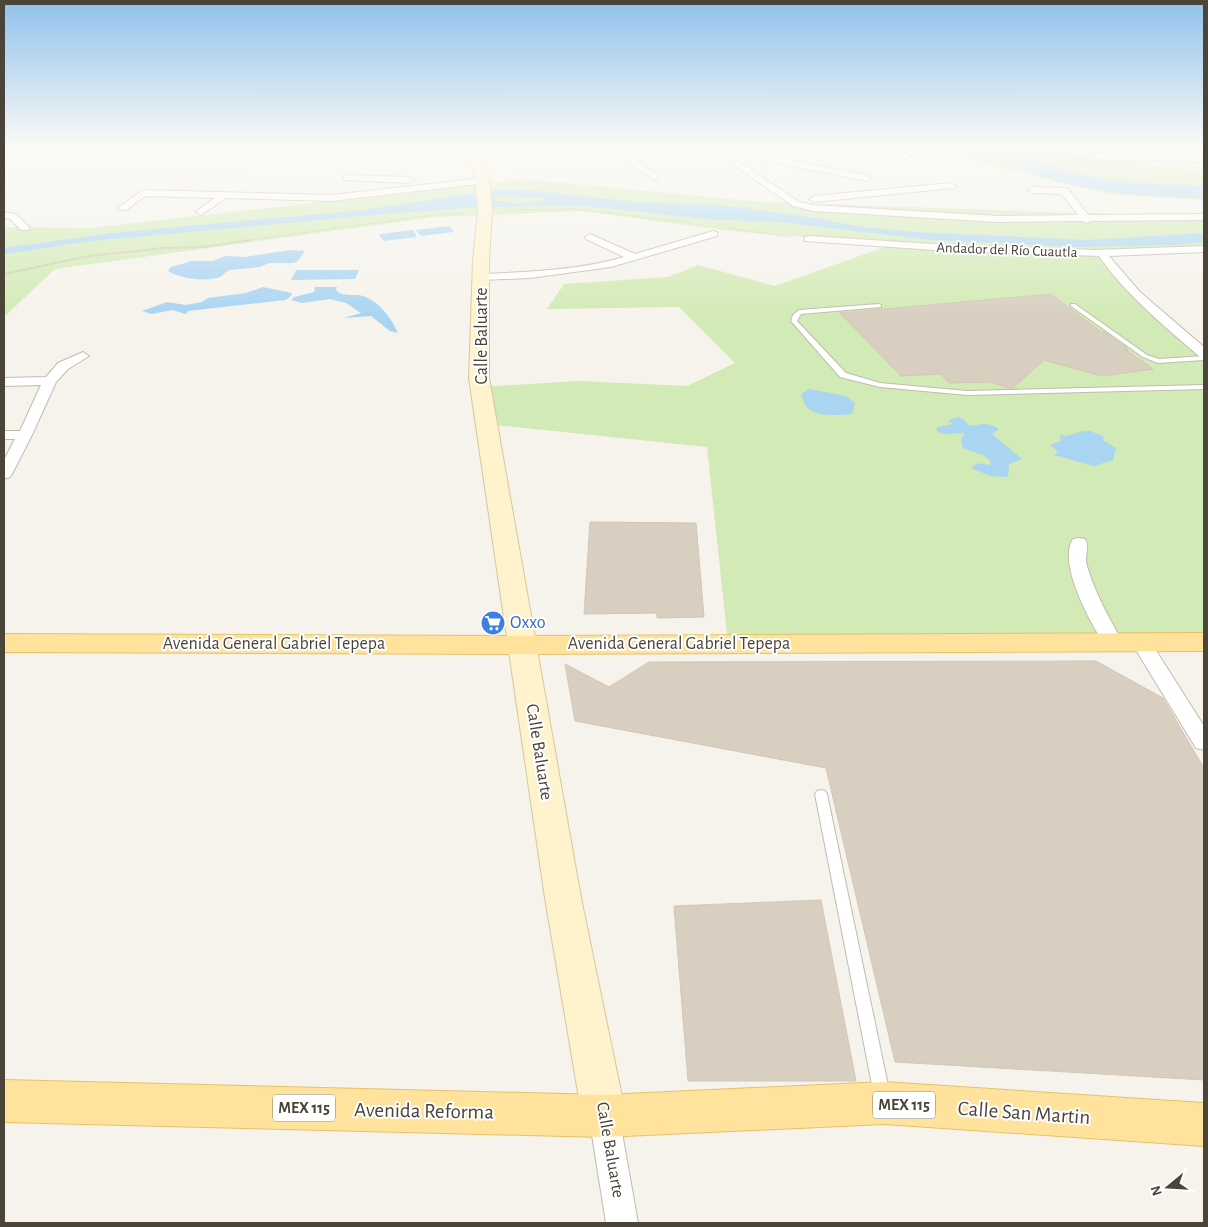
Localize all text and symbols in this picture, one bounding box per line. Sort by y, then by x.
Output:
street label: Andador del Río Cuautla [936,240,1078,260]
street label: Calle Baluarte [473,287,491,385]
supermarket icon: Oxxo [480,610,506,636]
place label: Oxxo [510,614,546,632]
street label: Avenida General Gabriel Tepepa [163,635,385,653]
street label: Avenida General Gabriel Tepepa [568,635,790,653]
street label: Calle Baluarte [523,703,555,801]
road number: MEX 115 [873,1092,935,1118]
road number: MEX 115 [273,1094,335,1122]
street label: Calle San Martin [957,1098,1091,1128]
street label: Avenida Reforma [354,1099,494,1123]
street label: Calle Baluarte [593,1101,627,1199]
north arrow [1143,1162,1193,1212]
text: N [1148,1184,1165,1198]

